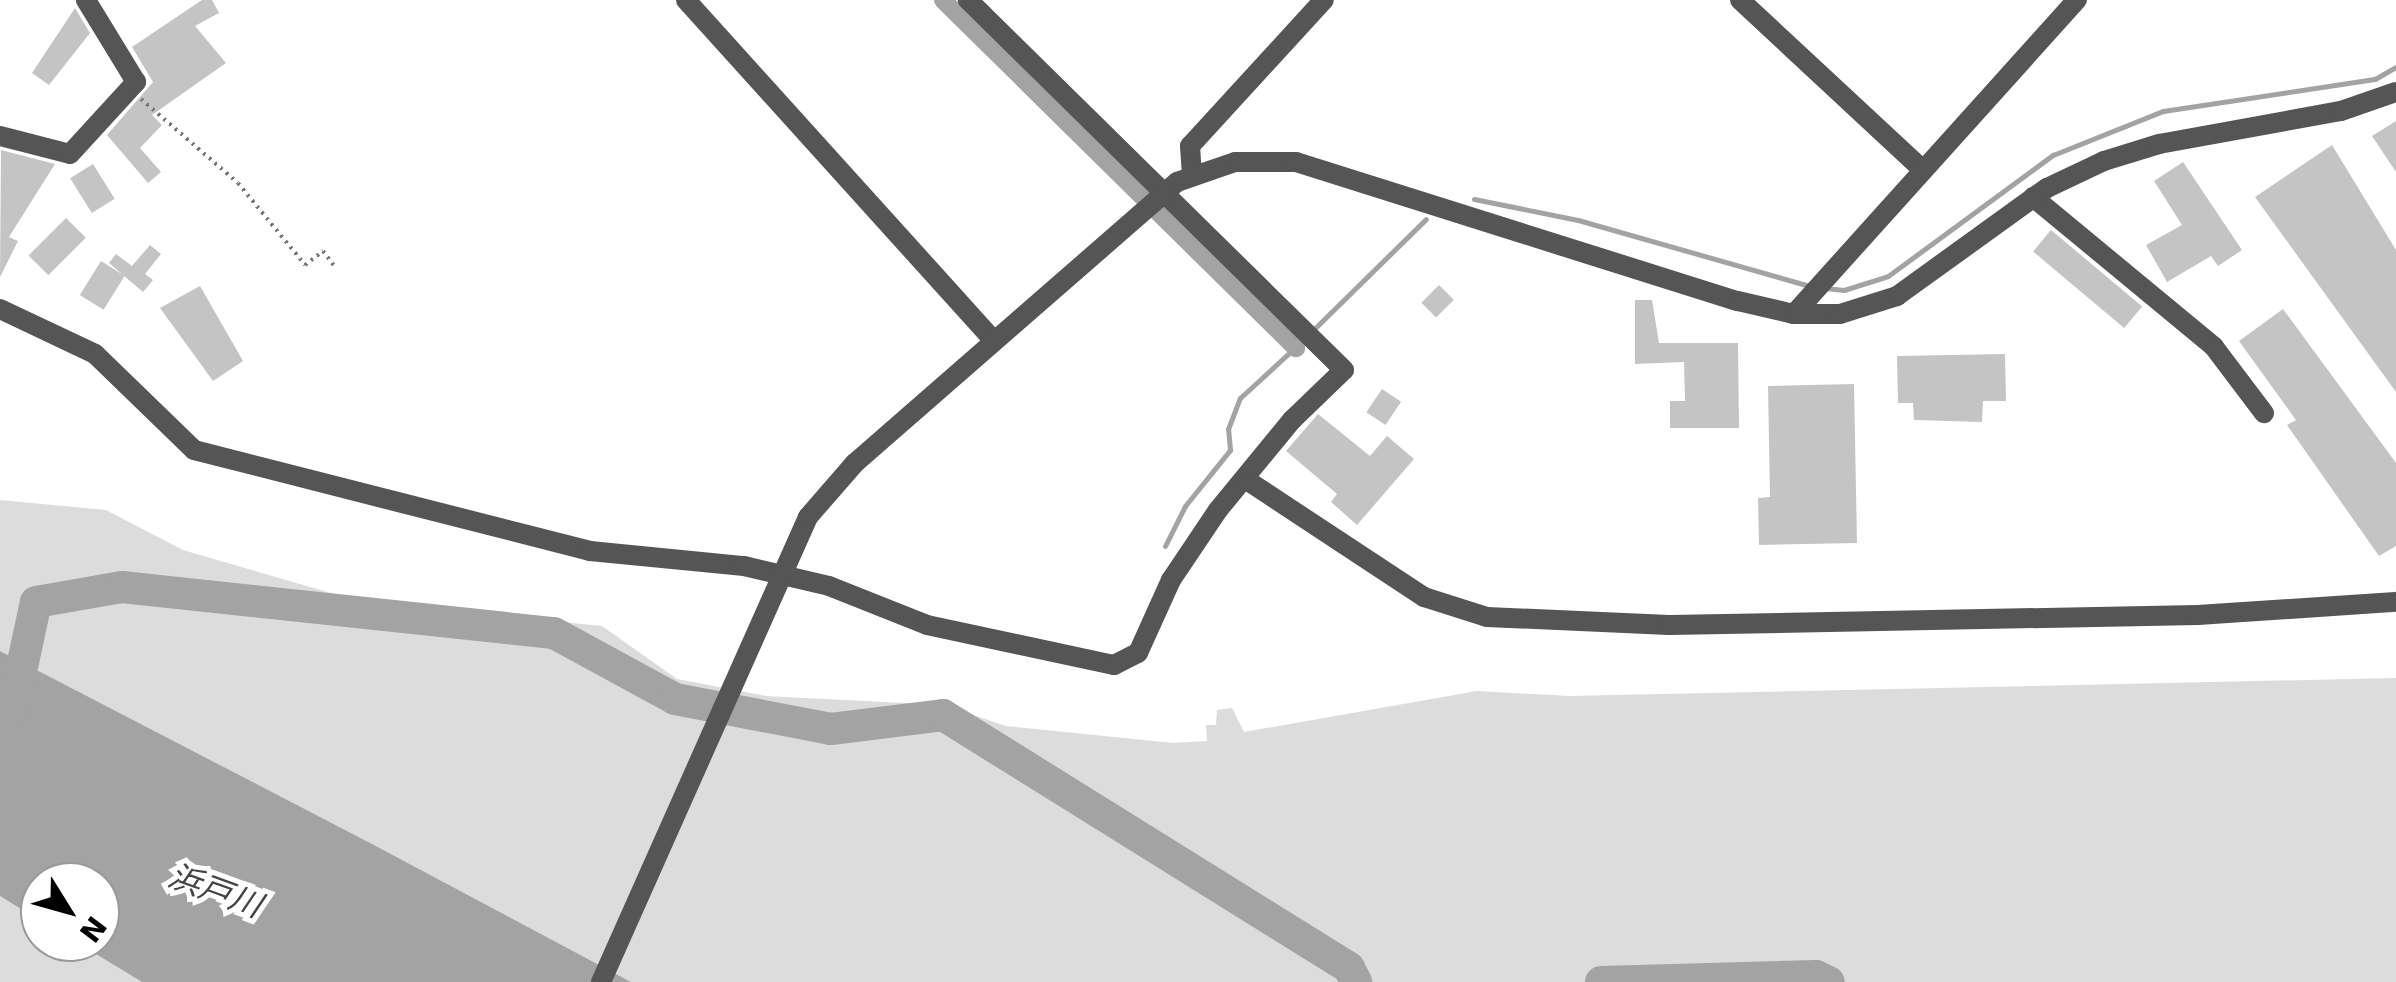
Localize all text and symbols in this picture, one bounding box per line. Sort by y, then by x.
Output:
water label: 浜戸川 [163,857,267,925]
north arrow [20,862,120,962]
text: N [73,910,113,948]

